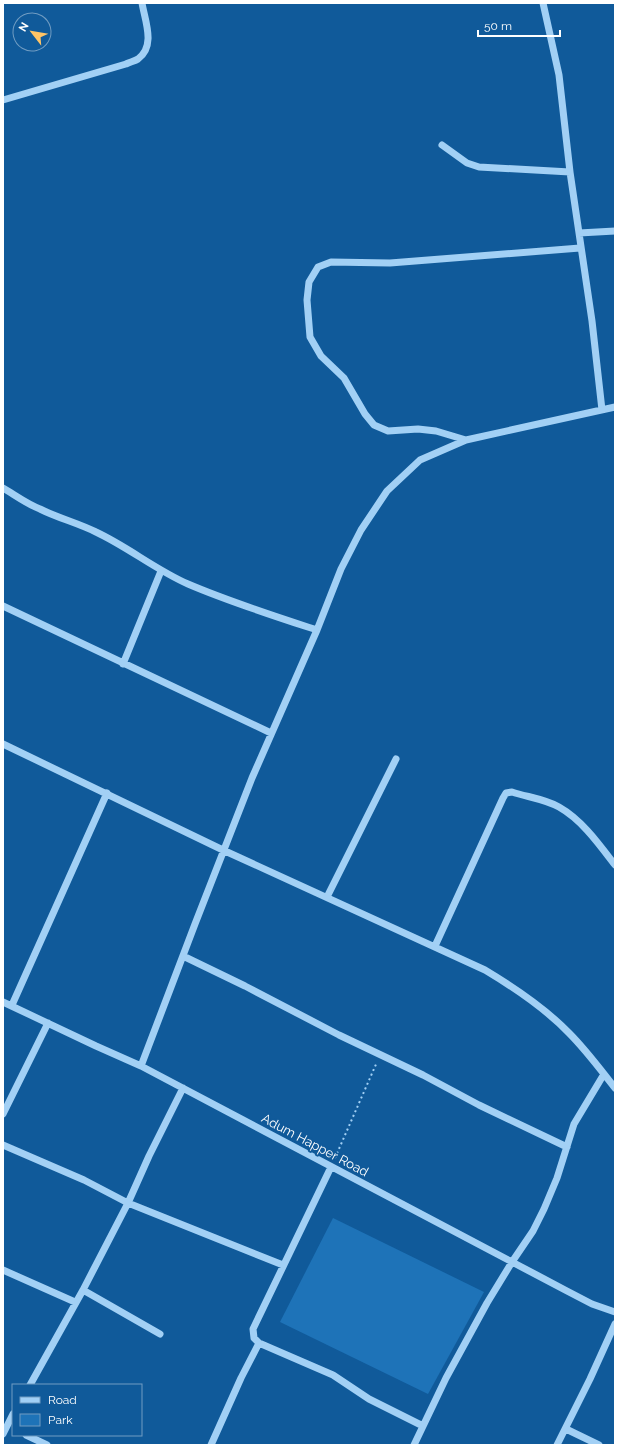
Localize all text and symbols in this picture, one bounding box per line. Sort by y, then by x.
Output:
north arrow [12,12,52,52]
scale bar [478,12,560,38]
text: 50 m [484,19,512,33]
text: N [16,20,32,34]
street label: Adum Happer Road [259,1111,371,1179]
legend [12,1384,142,1436]
text: Road [48,1393,77,1407]
text: Park [48,1413,73,1427]

